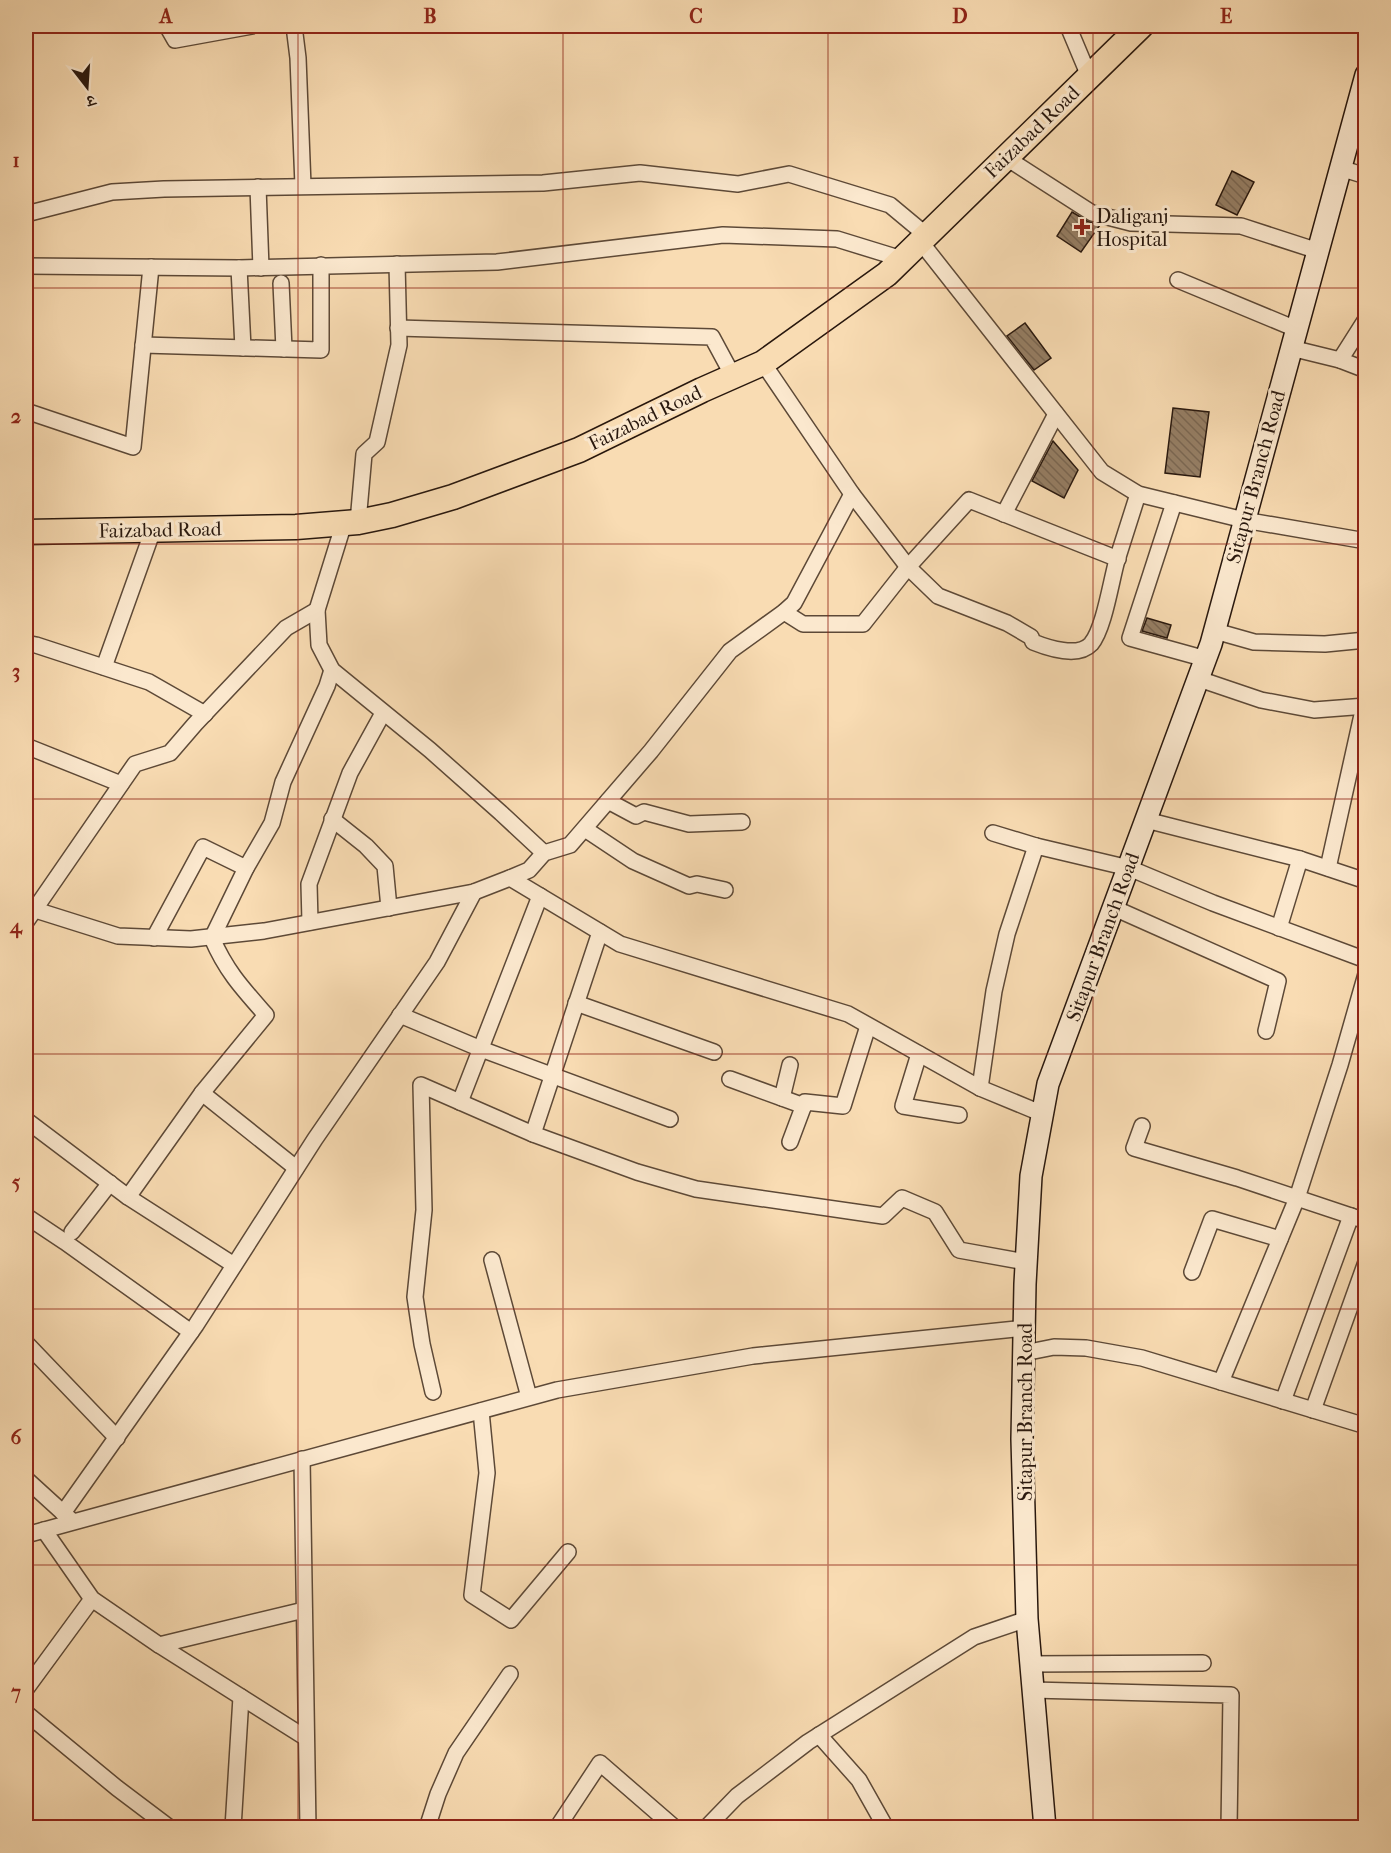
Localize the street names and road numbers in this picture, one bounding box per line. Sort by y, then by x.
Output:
street label: Faizabad Road [980,80,1085,183]
street label: Faizabad Road [585,380,706,455]
street label: Sitapur Branch Road [1222,387,1290,566]
street label: Faizabad Road [98,517,223,543]
street label: Sitapur Branch Road [1062,848,1145,1025]
street label: Sitapur Branch Road [1014,1322,1037,1501]

